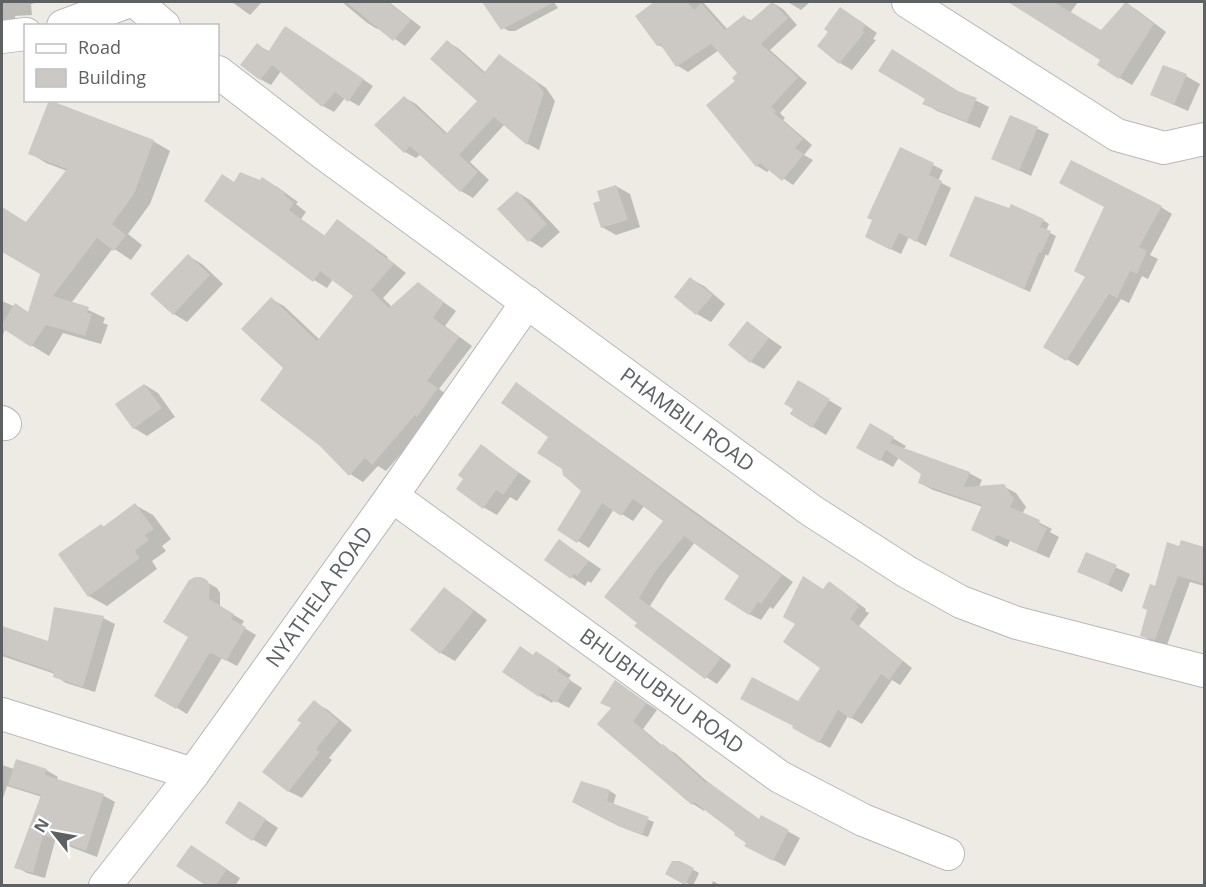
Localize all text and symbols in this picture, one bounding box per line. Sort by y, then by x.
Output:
legend [24,24,219,102]
text: Road [78,35,121,59]
text: Building [78,65,146,89]
street label: PHAMBILI ROAD [615,360,760,478]
street label: NYATHELA ROAD [259,520,379,673]
street label: BHUBHUBHU ROAD [575,622,750,759]
north arrow [24,803,84,863]
text: N [28,814,54,837]

